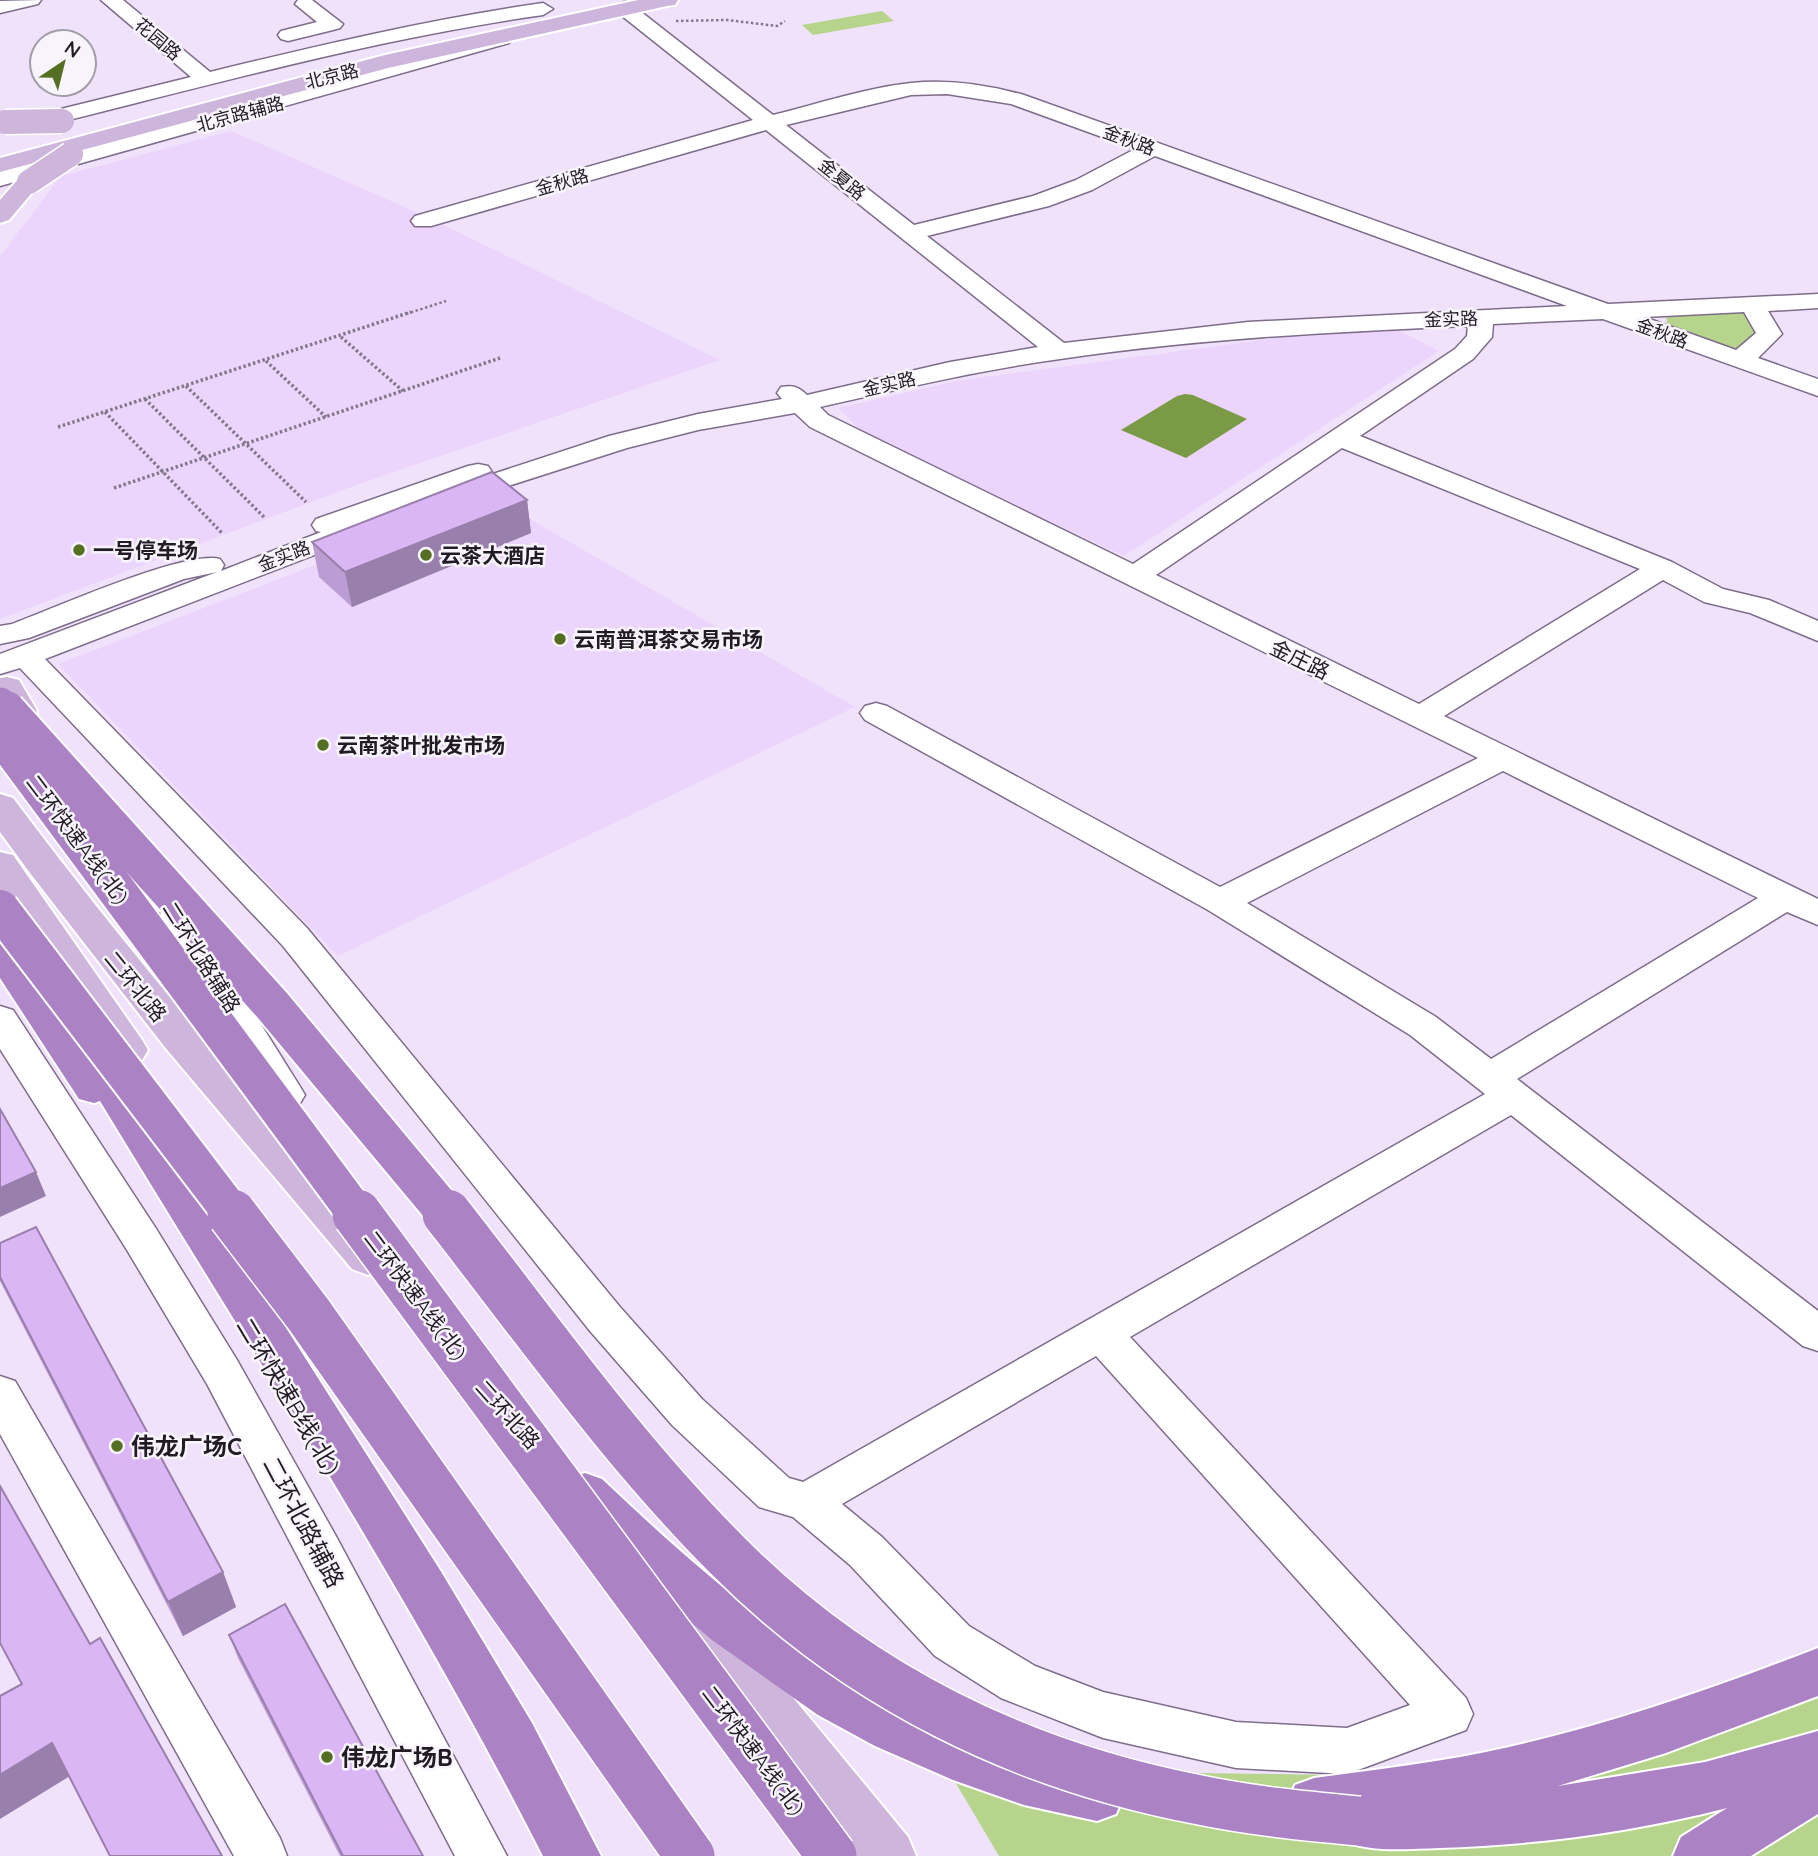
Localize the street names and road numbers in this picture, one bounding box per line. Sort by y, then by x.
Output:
street label: 花园路 [130,13,186,65]
street label: 北京路 [303,58,361,94]
street label: 北京路辅路 [194,91,286,137]
street label: 金秋路 [1100,120,1158,160]
street label: 金夏路 [814,153,870,205]
street label: 金秋路 [533,164,591,200]
street label: 金实路 [1424,307,1478,331]
street label: 金秋路 [1633,313,1691,353]
street label: 金实路 [860,367,918,401]
street label: 金实路 [255,536,313,576]
street label: 金庄路 [1266,634,1334,684]
street label: 二环快速A线(北) [21,769,135,909]
street label: 二环北路辅路 [158,897,246,1017]
street label: 二环北路 [99,945,173,1027]
street label: 二环快速A线(北) [359,1225,473,1365]
street label: 二环快速B线(北) [230,1312,348,1480]
street label: 二环北路 [470,1374,546,1454]
street label: 二环北路辅路 [257,1451,351,1593]
street label: 二环快速A线(北) [697,1680,811,1820]

